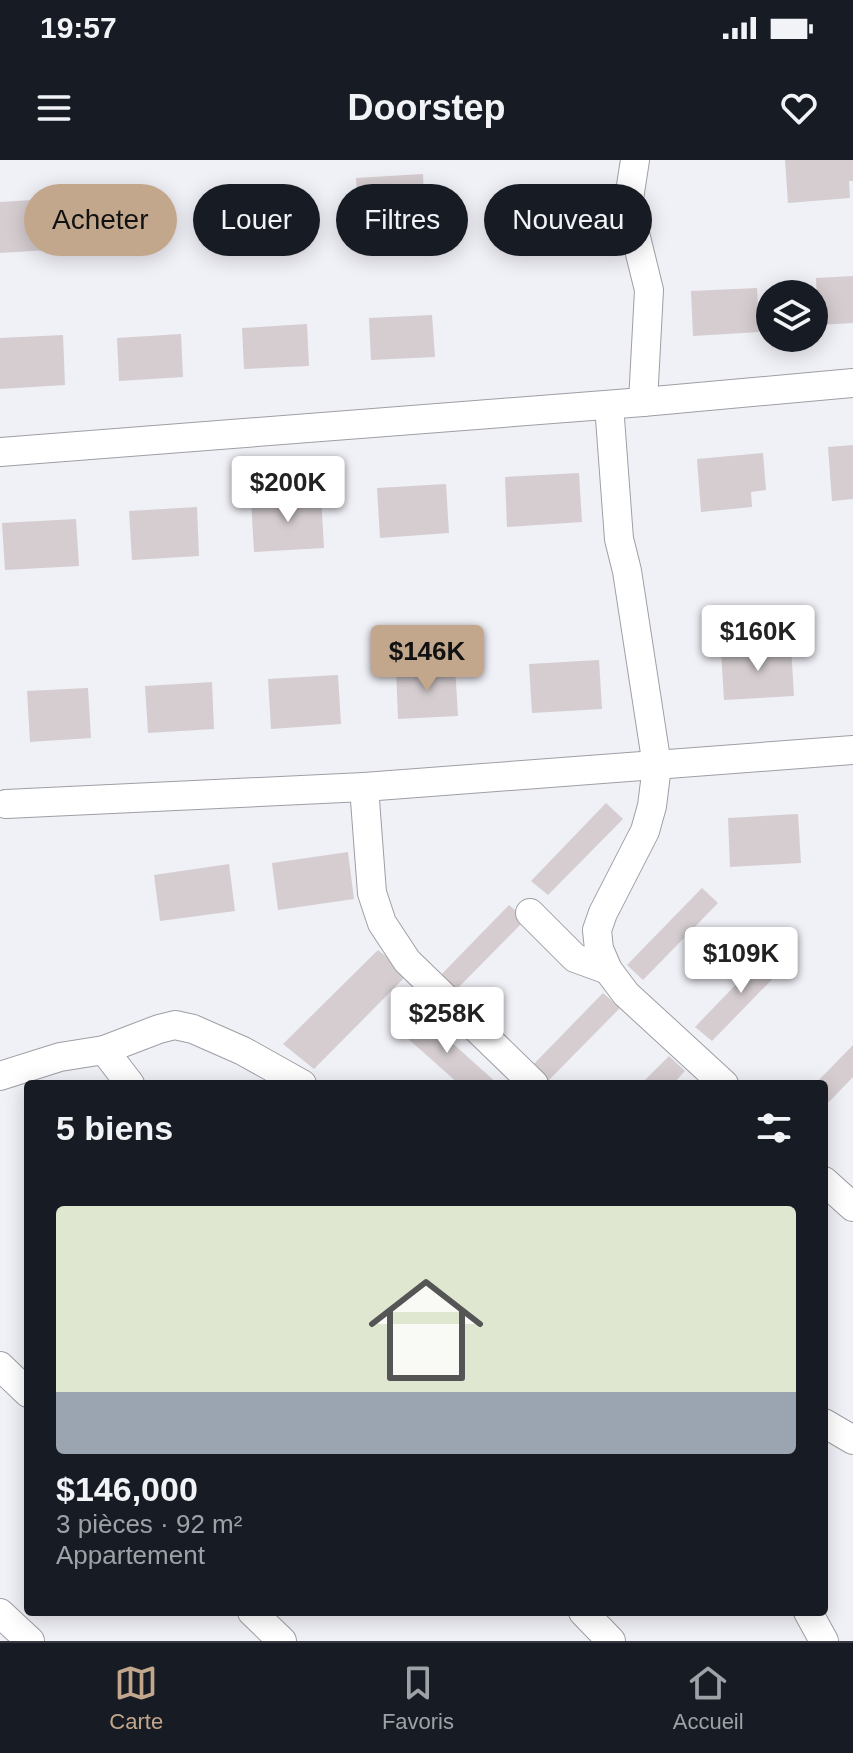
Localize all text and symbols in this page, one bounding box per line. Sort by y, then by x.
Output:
text: 19:57 [40,11,117,44]
icon: menu [32,86,76,130]
icon: heart [777,86,821,130]
text: Doorstep [347,87,506,128]
chip: Acheter [24,184,177,256]
chip: Louer [193,184,320,256]
chip: Filtres [336,184,468,256]
chip: Nouveau [484,184,652,256]
map controls [756,280,828,352]
button: layers [756,280,828,352]
pin: $200K [232,456,344,524]
text: $200K [250,467,326,497]
pin: $160K [702,605,814,673]
text: $160K [720,616,796,646]
pin: $146K [371,625,483,693]
text: $146K [389,636,465,666]
pin: $109K [685,927,797,995]
text: $109K [703,938,779,968]
pin: $258K [391,987,503,1055]
text: $258K [409,998,485,1028]
icon: filters [752,1106,796,1150]
text: 5 biens [56,1109,173,1147]
icon: home [354,1258,498,1402]
text: $146,000 [56,1470,198,1508]
text: 3 pièces · 92 m² [56,1509,242,1539]
text: Appartement [56,1540,205,1570]
tab: Carte [109,1661,163,1735]
tab: Favoris [382,1661,454,1735]
tab: Accueil [673,1661,744,1735]

